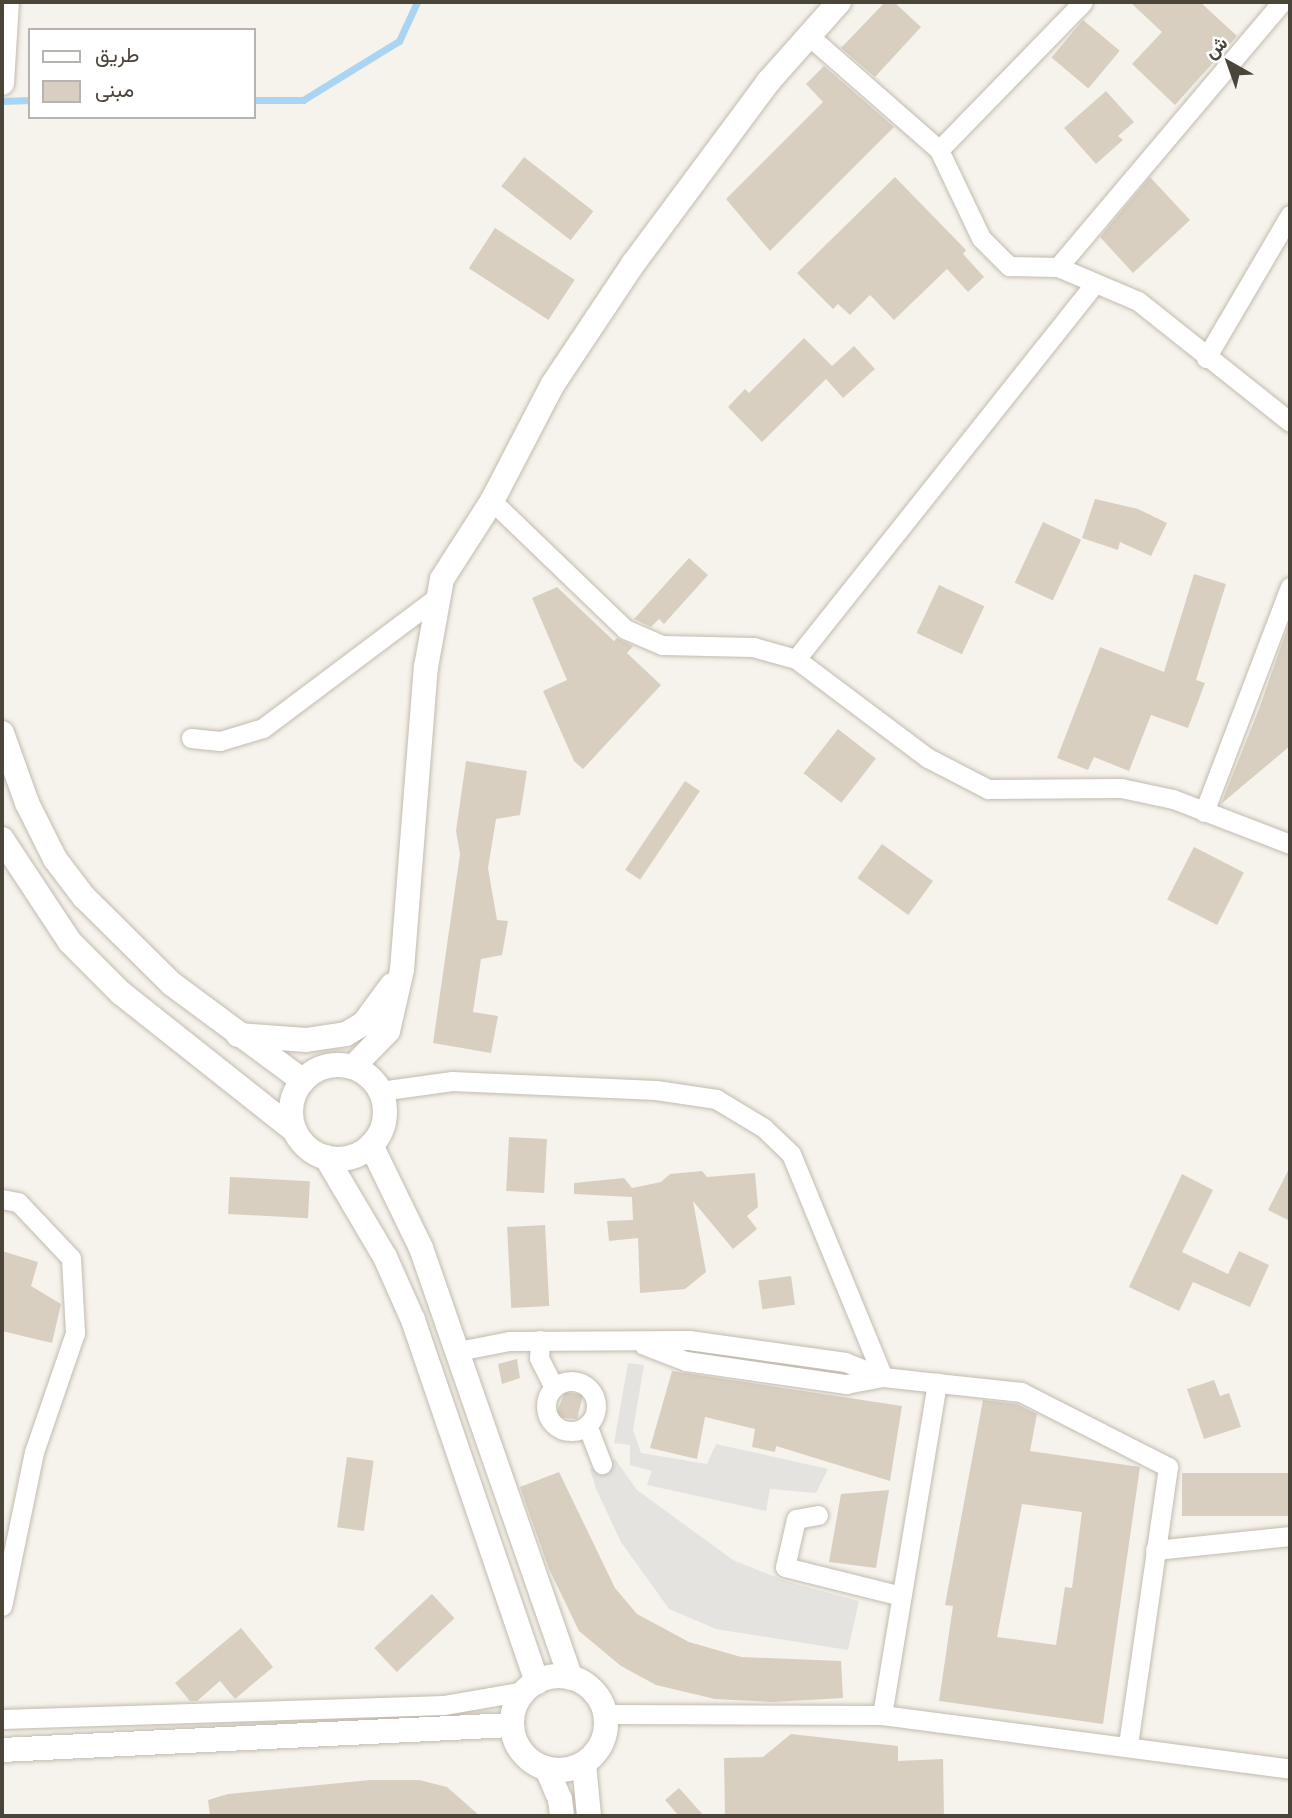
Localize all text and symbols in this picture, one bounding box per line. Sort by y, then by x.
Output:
legend [28,28,256,119]
north arrow [1194,28,1264,98]
text: ش [1199,30,1231,63]
text: طريق [95,41,140,66]
text: مبنى [95,76,134,101]

